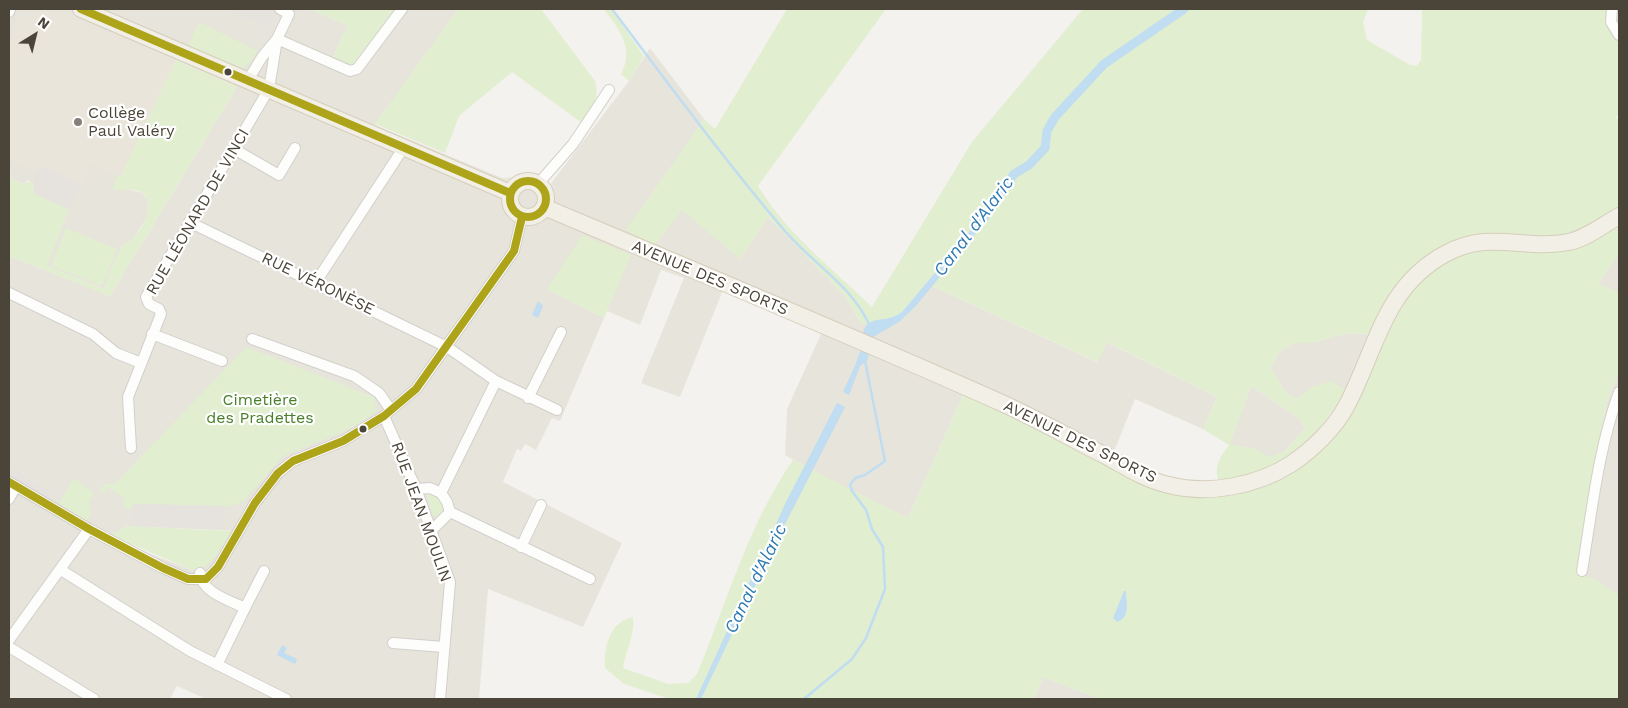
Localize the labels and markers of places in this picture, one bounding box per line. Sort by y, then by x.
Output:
unlabelled marker [223,67,233,77]
place label: Collège Paul Valéry [88,103,174,141]
marker: Collège Paul Valéry [72,116,84,128]
unlabelled marker [358,424,368,434]

